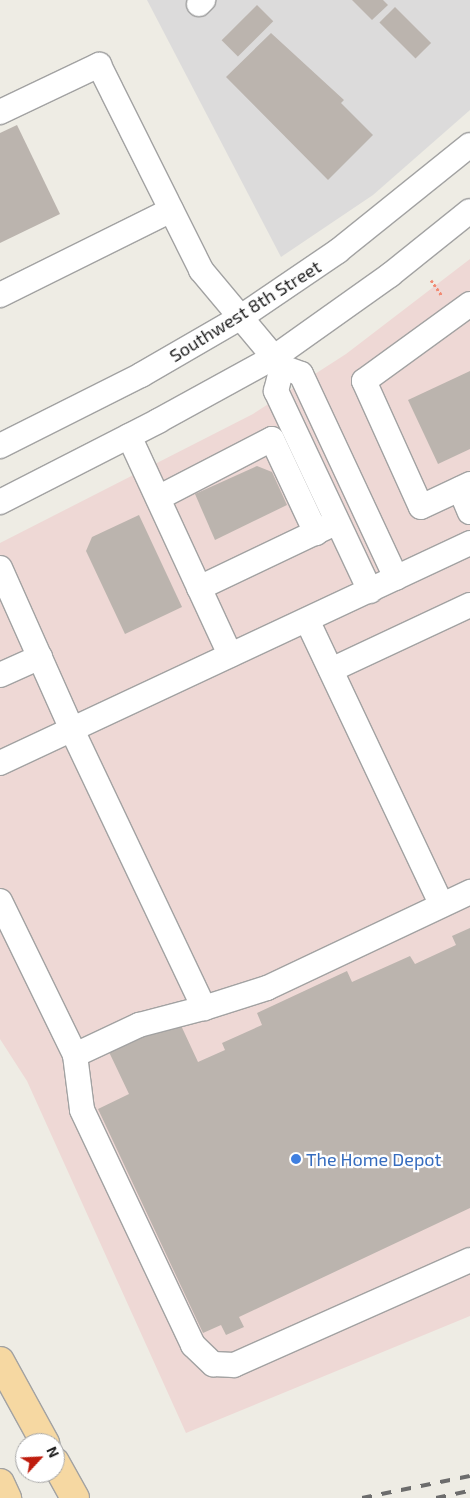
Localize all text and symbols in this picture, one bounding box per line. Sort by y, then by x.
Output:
street label: Southwest 8th Street [165,256,325,366]
place label: The Home Depot [306,1148,441,1170]
marker: The Home Depot [290,1153,302,1165]
north arrow [15,1433,65,1483]
text: N [43,1444,63,1460]

